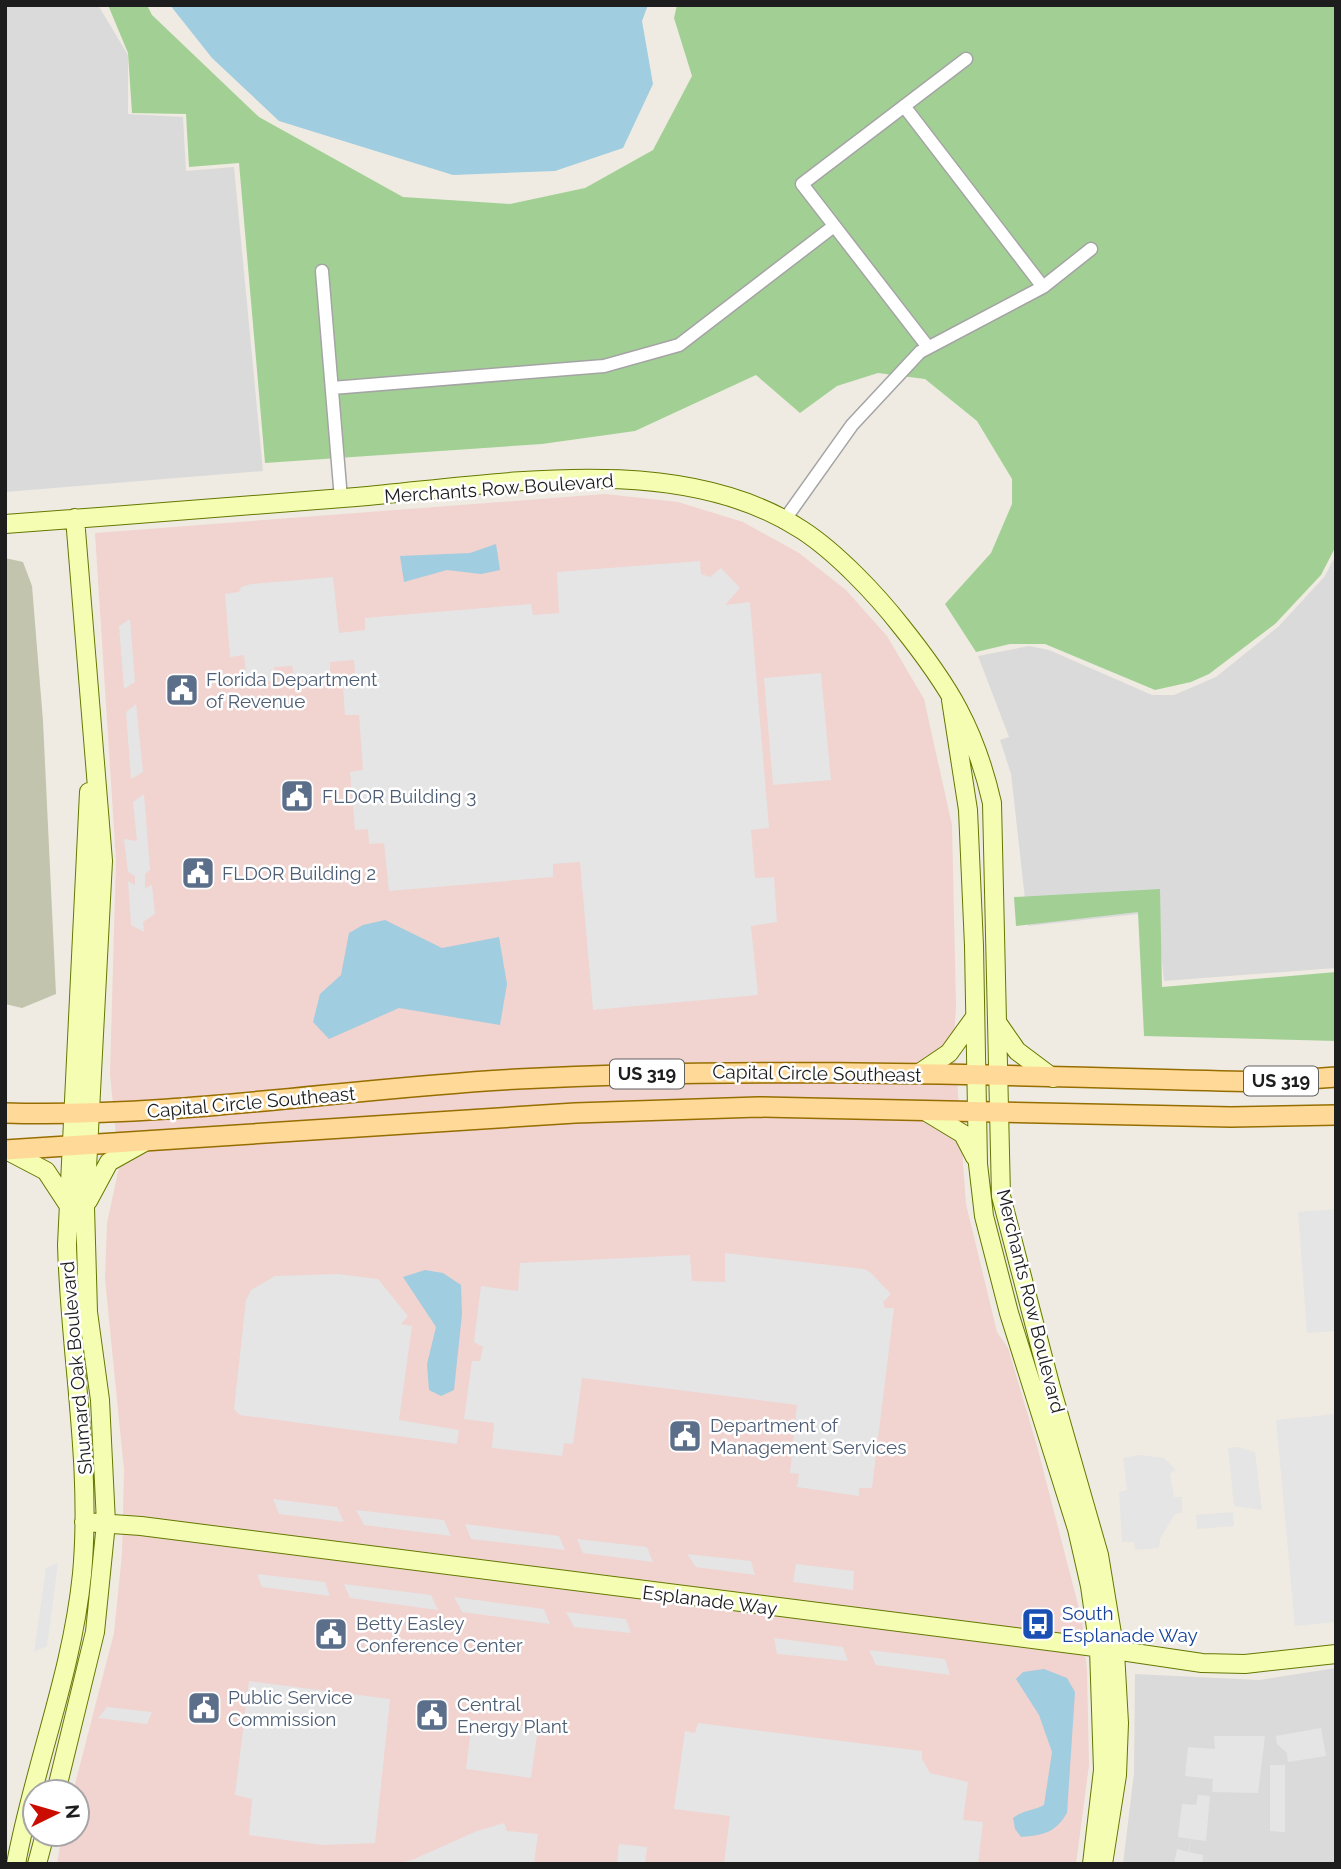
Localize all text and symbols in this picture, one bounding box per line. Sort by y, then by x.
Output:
street label: Merchants Row Boulevard [384,469,614,507]
place label: Florida Department of Revenue [206,668,378,712]
public building icon: Florida Department of Revenue [163,671,201,709]
public building icon: FLDOR Building 3 [278,777,316,815]
place label: FLDOR Building 3 [322,785,476,807]
public building icon: FLDOR Building 2 [179,854,217,892]
place label: FLDOR Building 2 [222,862,376,884]
road number: US 319 [610,1059,684,1088]
street label: Capital Circle Southeast [712,1060,922,1086]
road number: US 319 [1244,1066,1318,1096]
street label: Capital Circle Southeast [146,1082,357,1122]
street label: Merchants Row Boulevard [993,1187,1069,1415]
street label: Shumard Oak Boulevard [56,1260,96,1476]
place label: Department of Management Services [710,1414,906,1458]
public building icon: Department of Management Services [666,1417,704,1455]
street label: Esplanade Way [641,1581,779,1619]
place label: South Esplanade Way [1062,1602,1198,1646]
bus stop icon: South Esplanade Way [1019,1605,1057,1643]
place label: Betty Easley Conference Center [356,1612,523,1656]
public building icon: Betty Easley Conference Center [312,1615,350,1653]
place label: Public Service Commission [228,1686,353,1730]
public building icon: Public Service Commission [185,1689,223,1727]
place label: Central Energy Plant [457,1693,569,1737]
public building icon: Central Energy Plant [413,1696,451,1734]
north arrow [21,1778,91,1848]
text: N [61,1803,85,1820]

